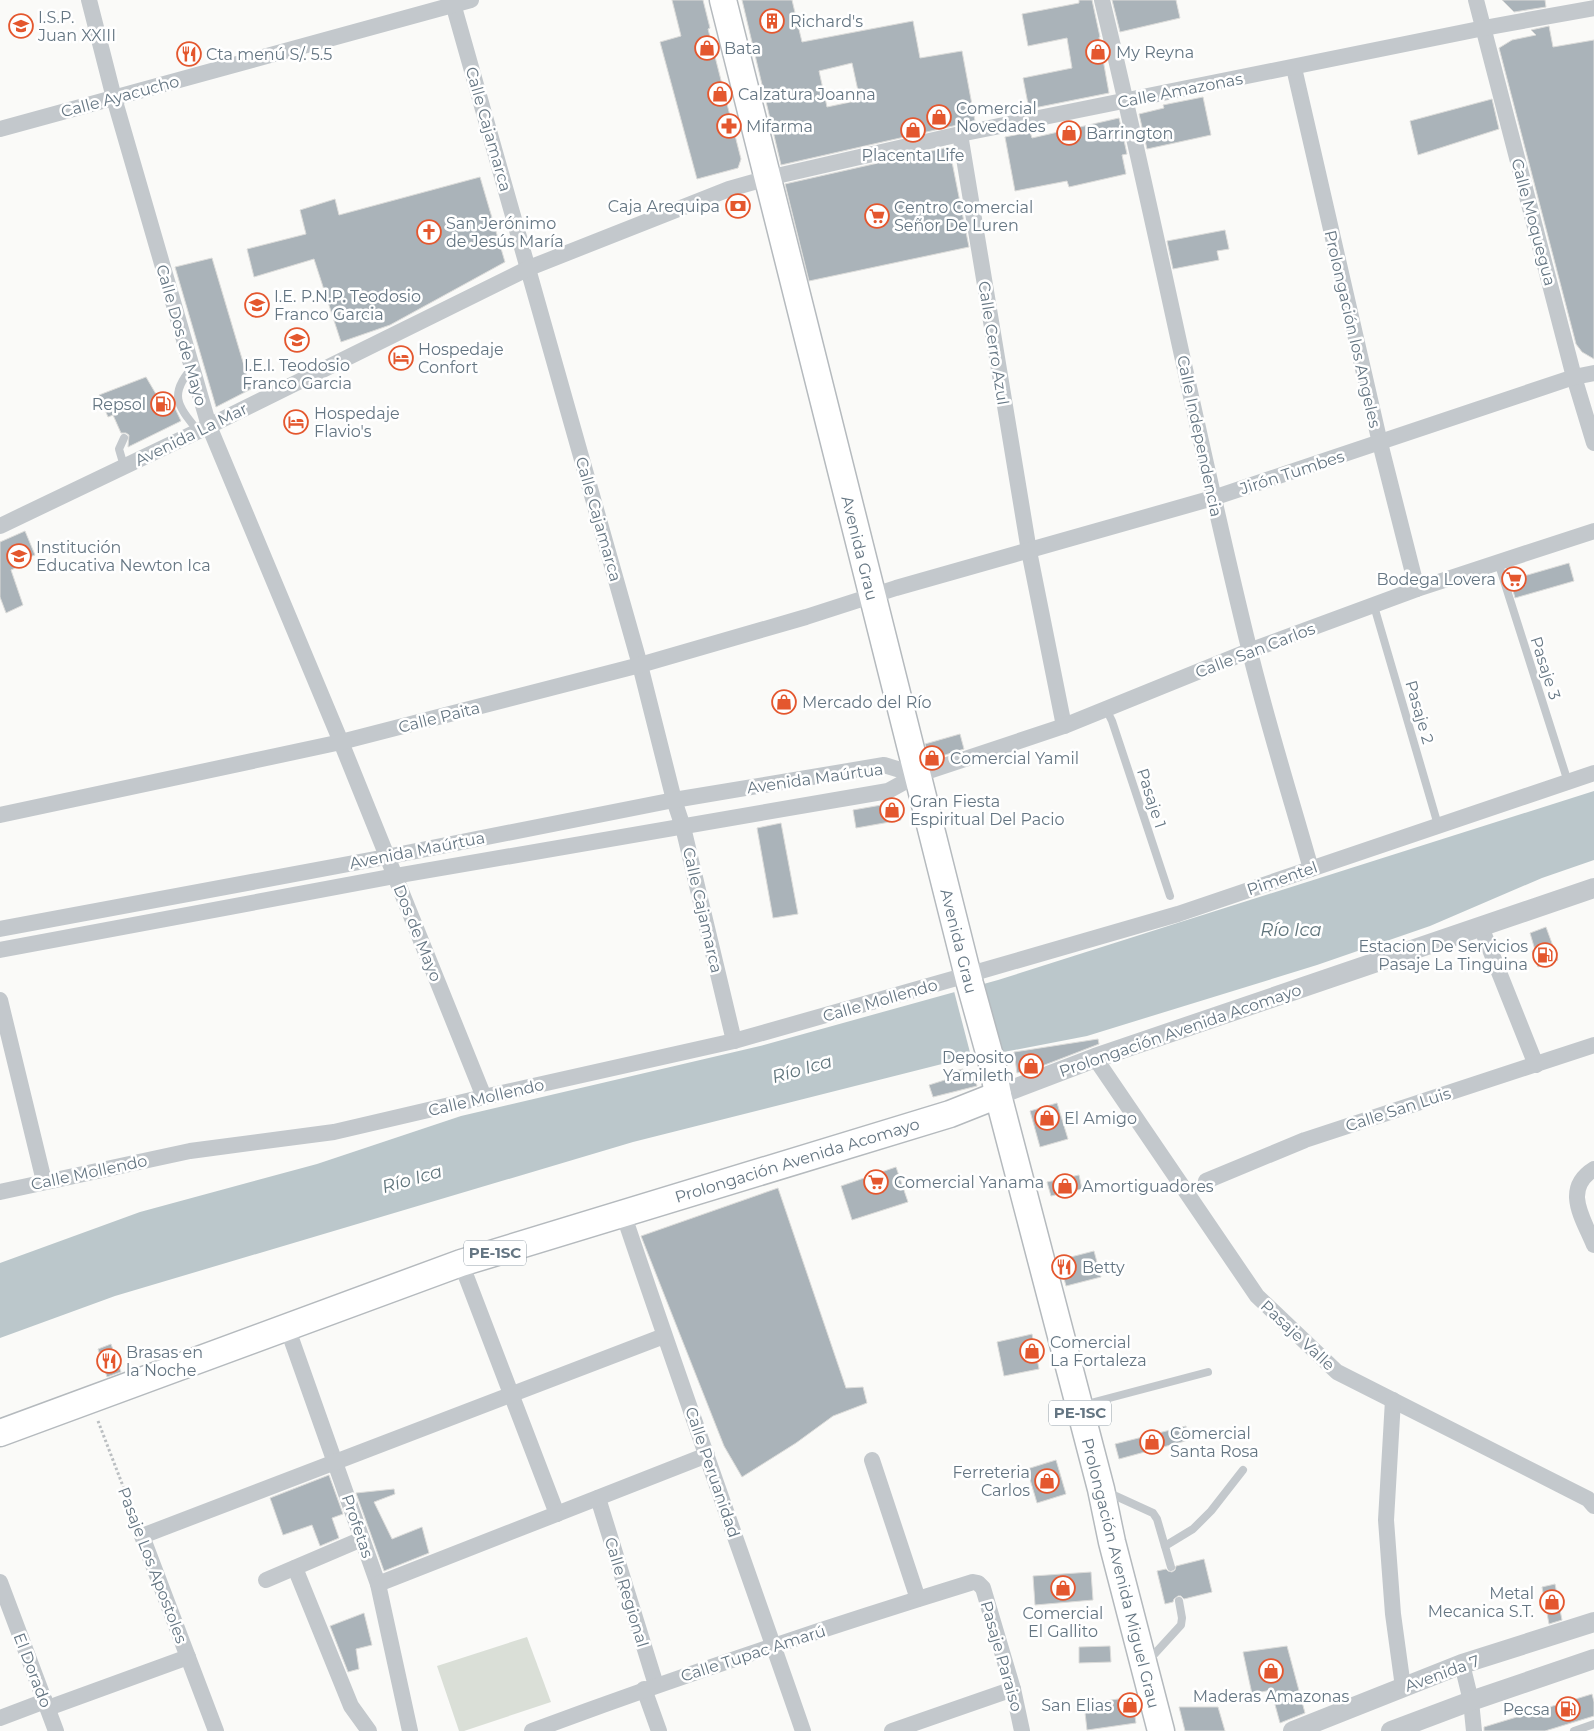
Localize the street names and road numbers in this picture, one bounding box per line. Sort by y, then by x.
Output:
street label: Calle Cajamarca [462,65,515,194]
street label: Calle Amazonas [1116,69,1244,112]
street label: Calle Ayacucho [59,72,181,121]
street label: Calle Moquegua [1507,156,1560,288]
street label: Prolongación los Angeles [1321,228,1385,430]
street label: Calle Dos de Mayo [152,262,211,408]
street label: Calle Cerro Azul [974,280,1013,406]
street label: Calle Independencia [1173,354,1226,519]
street label: Avenida La Mar [132,399,251,470]
street label: Jirón Tumbes [1237,447,1347,499]
street label: Calle Cajamarca [572,455,625,584]
street label: Avenida Grau [837,494,882,602]
street label: Calle San Carlos [1193,619,1318,682]
street label: Pasaje 3 [1526,634,1565,702]
street label: Pasaje 2 [1401,678,1438,746]
street label: Calle Paita [396,698,482,737]
street label: Avenida Maúrtua [746,760,885,797]
street label: Pasaje 1 [1133,766,1170,831]
street label: Avenida Maúrtua [348,828,486,873]
street label: Calle Cajamarca [679,845,726,975]
street label: Pimentel [1244,858,1320,899]
street label: Dos de Mayo [389,882,446,984]
street label: Avenida Grau [936,887,981,995]
street label: Calle Mollendo [821,975,940,1026]
street label: Prolongación Avenida Acomayo [1057,980,1304,1081]
street label: Calle Mollendo [426,1075,546,1120]
street label: Calle San Luis [1343,1083,1453,1135]
street label: Prolongación Avenida Acomayo [673,1114,922,1207]
street label: Calle Mollendo [29,1151,149,1194]
road number: PE-1SC [464,1240,526,1266]
street label: Pasaje Valle [1257,1296,1339,1374]
road number: PE-1SC [1049,1400,1111,1426]
street label: Calle Peruanidad [681,1404,744,1540]
street label: Prolongación Avenida Miguel Grau [1078,1436,1163,1710]
street label: Pasaje Los Apostoles [114,1484,191,1646]
street label: Profetas [338,1492,377,1561]
street label: Calle Regional [601,1535,652,1650]
street label: Pasaje Paraiso [977,1599,1026,1714]
street label: Calle Tupac Amarú [678,1621,828,1686]
street label: El Dorado [10,1630,55,1710]
street label: Avenida 7 [1402,1651,1482,1696]

